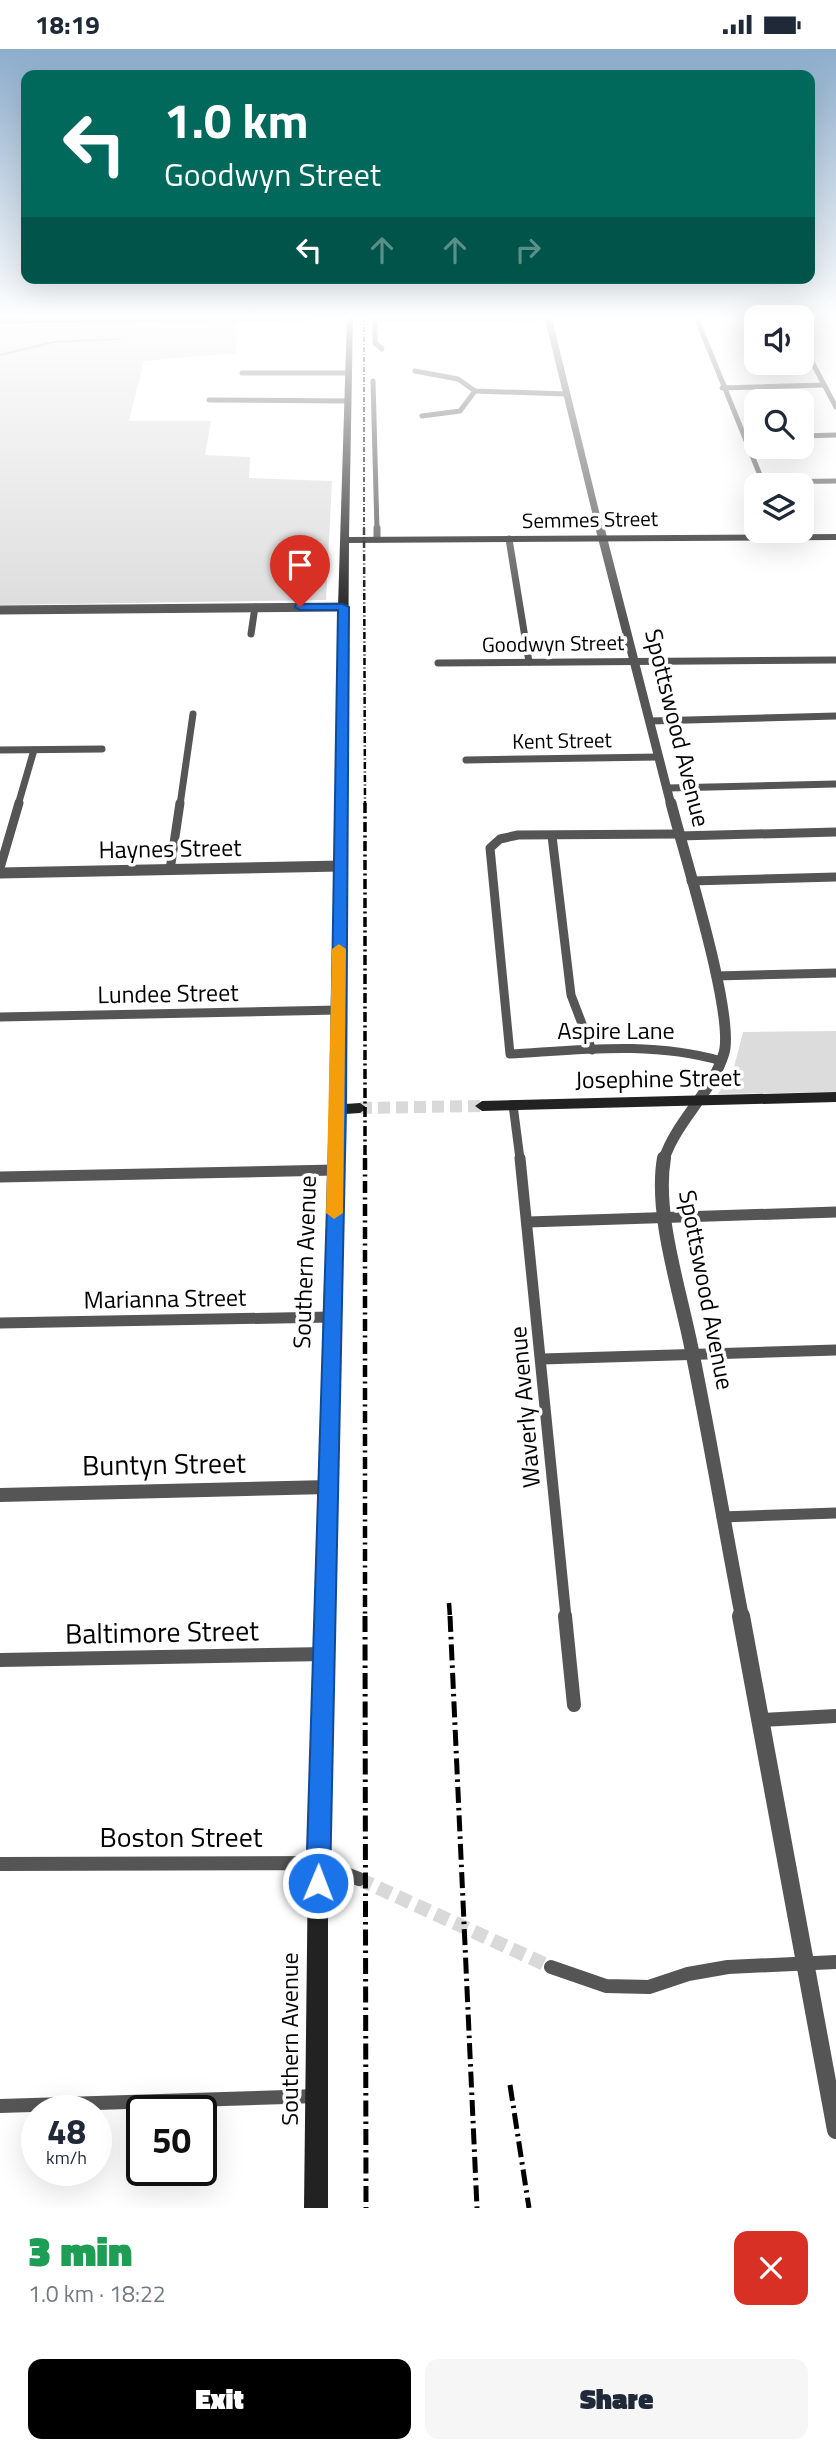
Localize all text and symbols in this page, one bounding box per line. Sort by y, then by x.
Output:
text: 18:19 [35,5,100,44]
text: 1.0 km [164,82,309,157]
icon: left [49,98,140,189]
text: Goodwyn Street [164,150,381,198]
icon: left [290,231,328,269]
icon: ahead [363,231,401,269]
icon: ahead [436,231,474,269]
icon: right [509,231,547,269]
map controls [744,305,814,543]
button: sound [744,305,814,375]
button: search [744,389,814,459]
button: layers [744,473,814,543]
street label: Semmes Street [522,502,659,536]
pin [270,535,330,607]
icon: arrive [281,546,319,584]
street label: Spottswood Avenue [636,625,720,830]
street label: Goodwyn Street [482,626,625,660]
street label: Kent Street [512,723,613,757]
street label: Haynes Street [98,829,242,867]
street label: Lundee Street [97,974,239,1012]
street label: Aspire Lane [557,1012,675,1048]
street label: Josephine Street [575,1059,742,1097]
street label: Southern Avenue [283,1175,325,1349]
street label: Spottswood Avenue [670,1187,744,1393]
street label: Marianna Street [83,1279,247,1317]
street label: Waverly Avenue [499,1325,549,1489]
street label: Buntyn Street [82,1441,246,1486]
street label: Baltimore Street [65,1608,259,1655]
street label: Boston Street [99,1815,263,1858]
position arrow [281,1846,355,1920]
street label: Southern Avenue [271,1952,307,2126]
speed limit sign: 50 [126,2095,217,2186]
text: 48 [47,2104,86,2158]
text: km/h [46,2144,87,2171]
text: 3 min [28,2218,132,2282]
button: close [734,2231,808,2305]
text: 1.0 km · 18:22 [28,2276,166,2311]
button: Exit [28,2359,411,2439]
button: Share [425,2359,808,2439]

